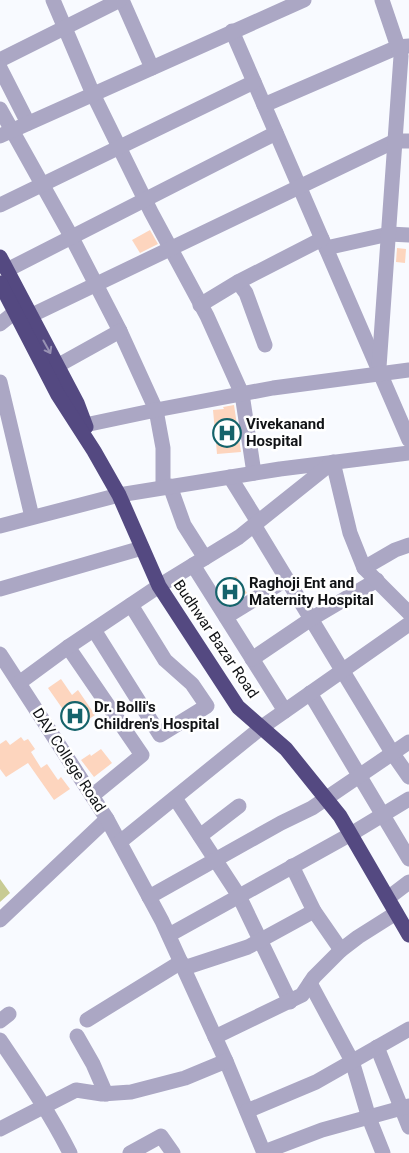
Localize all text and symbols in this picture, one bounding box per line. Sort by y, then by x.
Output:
one-way arrow [42,339,52,353]
place label: Vivekanand Hospital [246,415,325,450]
hospital icon: Vivekanand Hospital [212,418,242,448]
place label: Raghoji Ent and Maternity Hospital [249,574,374,609]
street label: Budhwar Bazar Road [170,576,262,702]
hospital icon: Raghoji Ent and Maternity Hospital [215,577,245,607]
place label: Dr. Bolli's Children's Hospital [94,698,219,733]
hospital icon: Dr. Bolli's Children's Hospital [60,701,90,731]
street label: DAV College Road [29,705,109,815]

